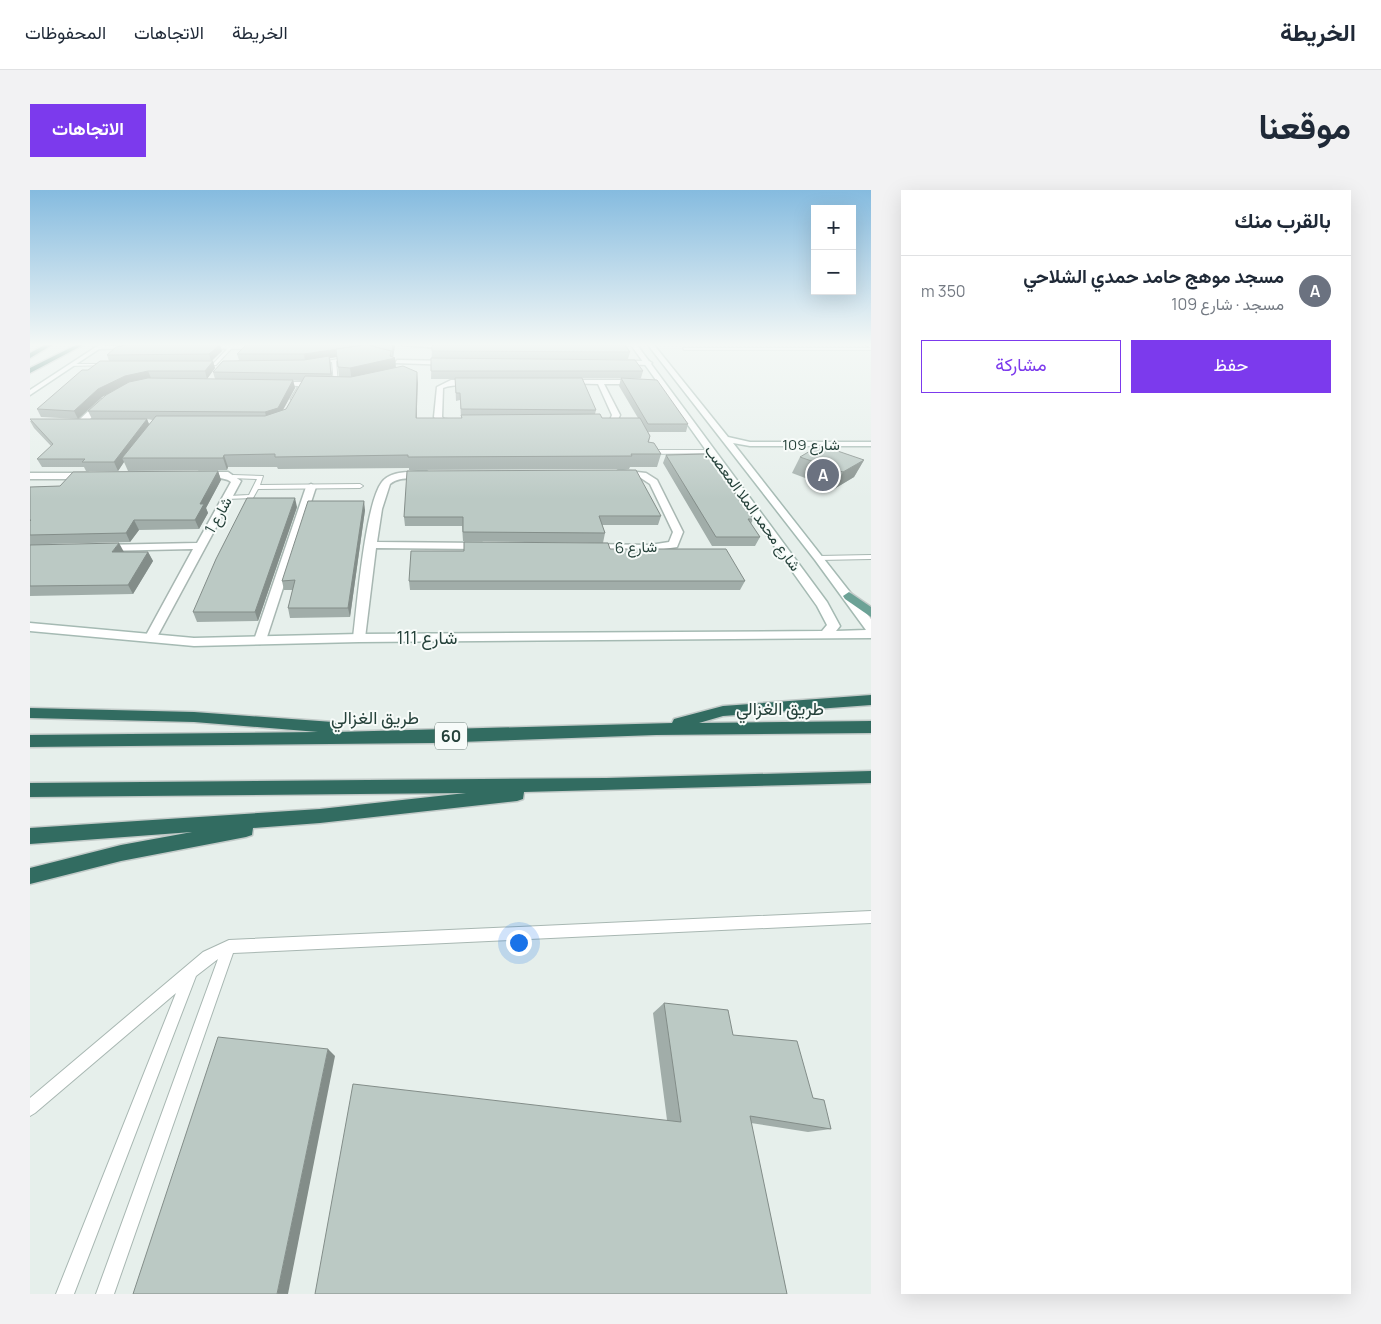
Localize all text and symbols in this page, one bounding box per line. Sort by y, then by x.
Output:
text: الخريطة [1280,15,1356,48]
text: المحفوظات [25,20,106,44]
text: الاتجاهات [134,20,204,44]
text: الخريطة [232,20,288,44]
text: موقعنا [1258,102,1351,150]
button: الاتجاهات [30,104,146,157]
map controls [811,205,856,295]
button: + [811,205,856,250]
text: بالقرب منك [1235,206,1331,234]
button: − [811,250,856,295]
text: مسجد موهج حامد حمدي الشلاحي [1023,263,1284,289]
text: 350 m [921,280,966,302]
text: A [1310,280,1320,302]
text: مسجد · شارع 109 [1171,293,1284,315]
button: مشاركة [921,340,1121,393]
button: حفظ [1131,340,1331,393]
street label: شارع 109 [782,434,840,456]
street label: شارع محمد الملا المعصب [699,441,806,576]
pin: A [807,456,839,494]
street label: شارع 1 [199,493,238,538]
street label: شارع 6 [614,536,658,559]
street label: شارع 111 [397,625,457,650]
street label: طريق الغزالي [736,696,824,724]
street label: طريق الغزالي [331,705,419,733]
road number: 60 [435,722,467,750]
your location [506,930,532,956]

